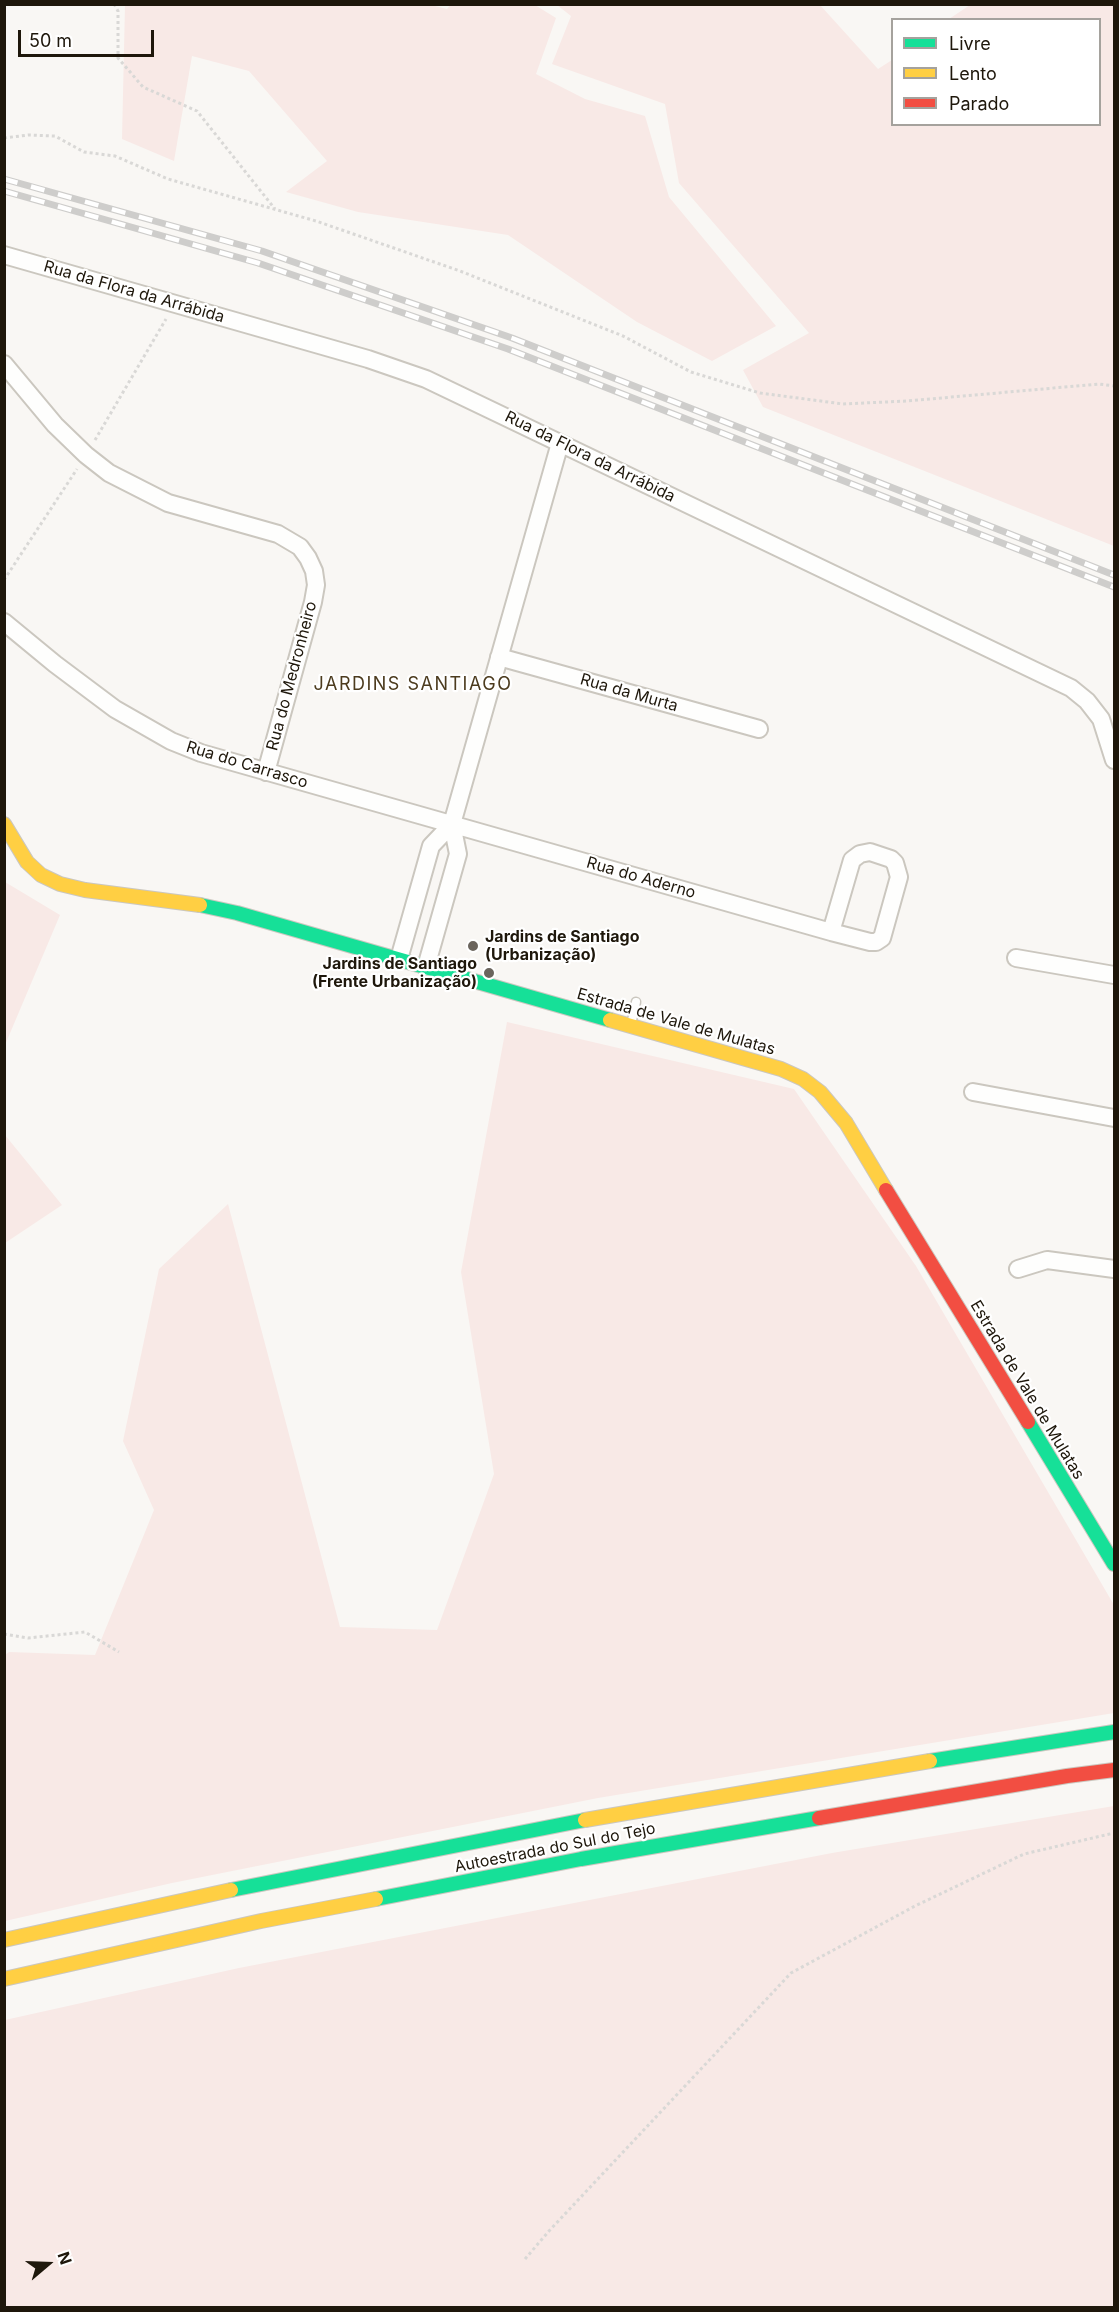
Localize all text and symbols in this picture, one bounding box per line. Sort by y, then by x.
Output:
scale bar [21,18,158,56]
legend [891,18,1101,126]
text: 50 m [29,30,72,51]
text: Livre [949,33,991,54]
text: Lento [949,63,997,84]
text: Parado [949,93,1009,114]
street label: Rua da Flora da Arrábida [41,257,227,327]
street label: Rua da Flora da Arrábida [502,407,678,507]
street label: Rua do Medronheiro [263,599,321,753]
street label: Rua da Murta [578,670,680,716]
district label: JARDINS SANTIAGO [314,674,512,696]
street label: Rua do Carrasco [184,737,310,793]
street label: Rua do Aderno [584,853,698,903]
place label: Jardins de Santiago (Urbanização) [485,927,639,965]
marker: Jardins de Santiago (Urbanização) [466,939,480,953]
place label: Jardins de Santiago (Frente Urbanização) [312,954,477,992]
marker: Jardins de Santiago (Frente Urbanização) [482,966,496,980]
street label: Estrada de Vale de Mulatas [575,984,777,1060]
street label: Estrada de Vale de Mulatas [966,1297,1088,1483]
street label: Autoestrada do Sul do Tejo [453,1819,657,1877]
north arrow [18,2234,78,2294]
text: N [54,2249,76,2267]

